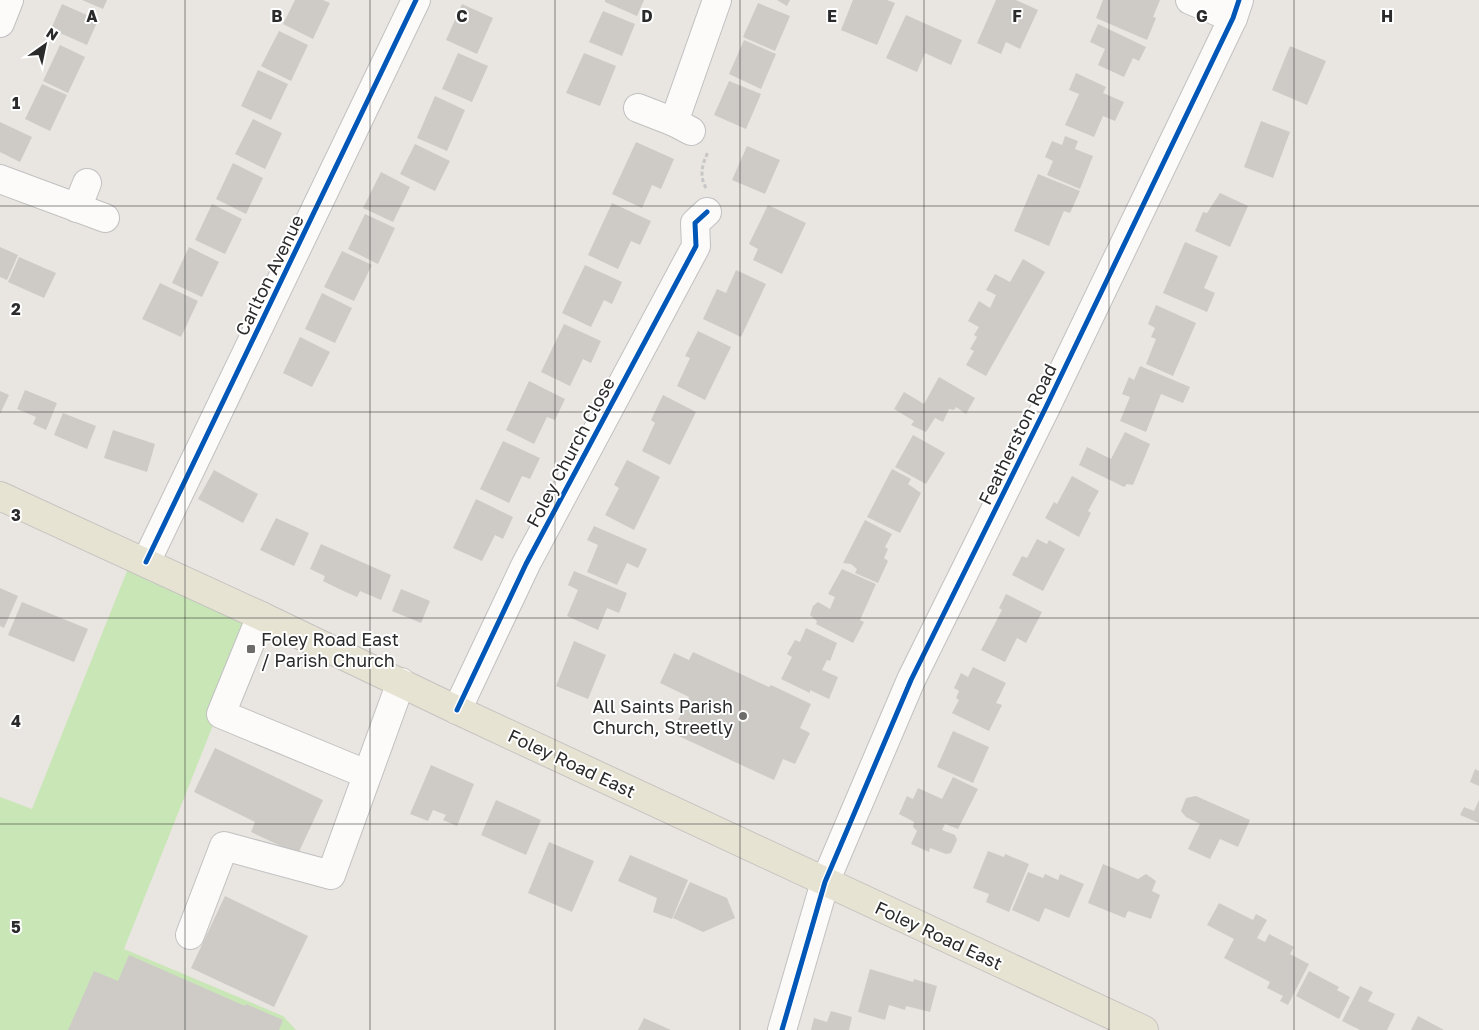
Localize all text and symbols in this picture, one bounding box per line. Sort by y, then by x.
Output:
text: A [86,6,98,26]
text: B [271,6,283,26]
text: C [456,6,468,26]
text: D [641,6,653,26]
text: E [827,6,837,26]
text: F [1012,6,1022,26]
text: G [1196,6,1208,26]
text: H [1381,6,1393,26]
north arrow [20,20,70,70]
text: N [43,24,61,44]
text: 1 [12,93,20,113]
street label: Carlton Avenue [230,211,308,339]
text: 2 [11,299,21,319]
street label: Featherston Road [973,360,1061,508]
street label: Foley Church Close [521,373,619,531]
text: 3 [11,505,21,525]
place label: Foley Road East / Parish Church [261,628,399,671]
marker: Foley Road East / Parish Church [245,643,257,655]
place label: All Saints Parish Church, Streetly [592,695,733,738]
marker: All Saints Parish Church, Streetly [737,710,749,722]
text: 4 [11,711,21,731]
street label: Foley Road East [505,724,639,802]
street label: Foley Road East [872,896,1006,974]
text: 5 [11,917,21,937]

